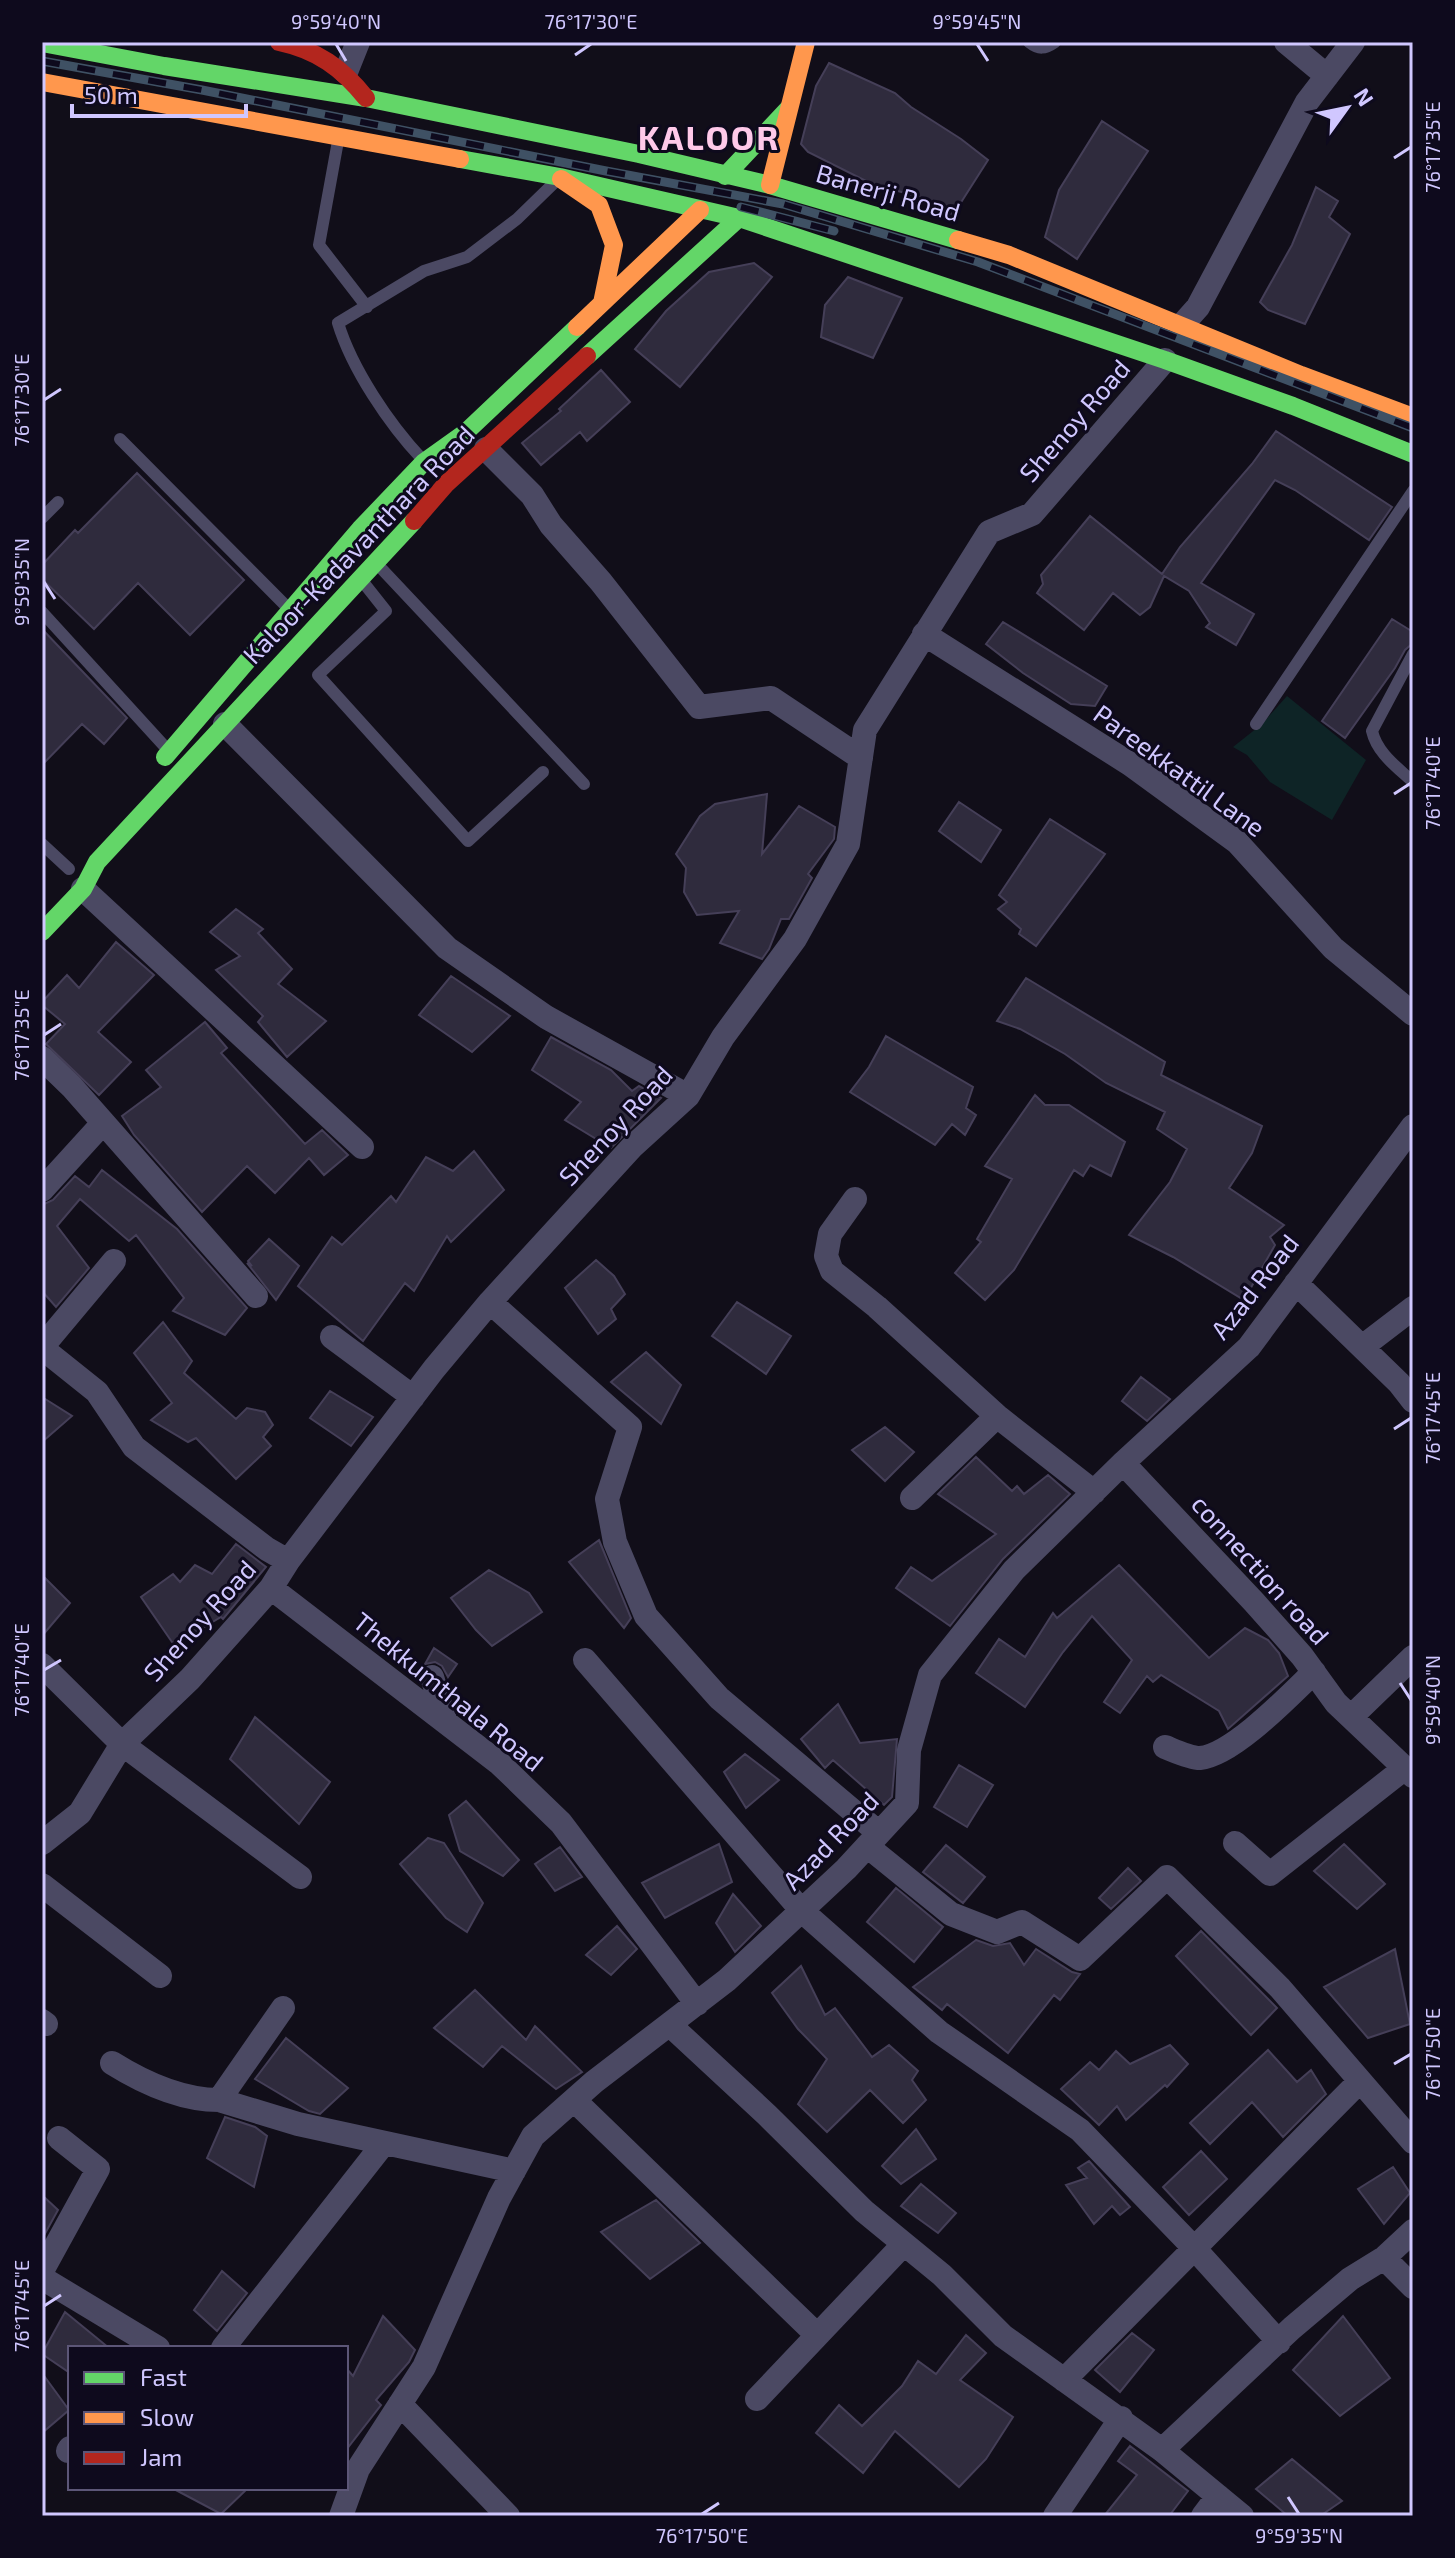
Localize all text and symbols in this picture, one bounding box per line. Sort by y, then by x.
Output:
text: 9°59'40"N [291,9,381,33]
text: 76°17'30"E [545,9,637,33]
text: 9°59'45"N [933,9,1021,33]
scale bar [72,68,246,118]
north arrow [1307,68,1387,148]
text: 50 m [84,80,138,109]
text: N [1349,83,1380,110]
text: 76°17'35"E [1420,101,1444,193]
district label: KALOOR [638,116,780,157]
street label: Banerji Road [813,156,964,227]
street label: Shenoy Road [1012,352,1136,488]
text: 76°17'30"E [9,354,33,446]
street label: Kaloor-Kadavanthara Road [236,418,480,670]
text: 9°59'35"N [9,538,33,626]
street label: Pareekkattil Lane [1088,697,1272,842]
text: 76°17'40"E [1420,736,1444,830]
text: 76°17'35"E [9,989,33,1081]
street label: Shenoy Road [552,1059,678,1191]
street label: Azad Road [1203,1228,1304,1345]
text: 76°17'45"E [1420,1372,1444,1464]
street label: connection road [1186,1488,1336,1650]
street label: Shenoy Road [136,1553,261,1687]
street label: Thekkumthala Road [348,1605,550,1777]
text: 76°17'40"E [9,1623,33,1717]
text: 9°59'40"N [1420,1655,1444,1745]
street label: Azad Road [776,1784,884,1895]
text: 76°17'50"E [1420,2008,1444,2100]
text: 76°17'45"E [9,2260,33,2352]
legend [68,2346,348,2490]
text: Fast [140,2362,187,2391]
text: Slow [140,2402,194,2431]
text: Jam [140,2442,182,2471]
text: 76°17'50"E [656,2523,748,2547]
text: 9°59'35"N [1255,2523,1343,2547]

